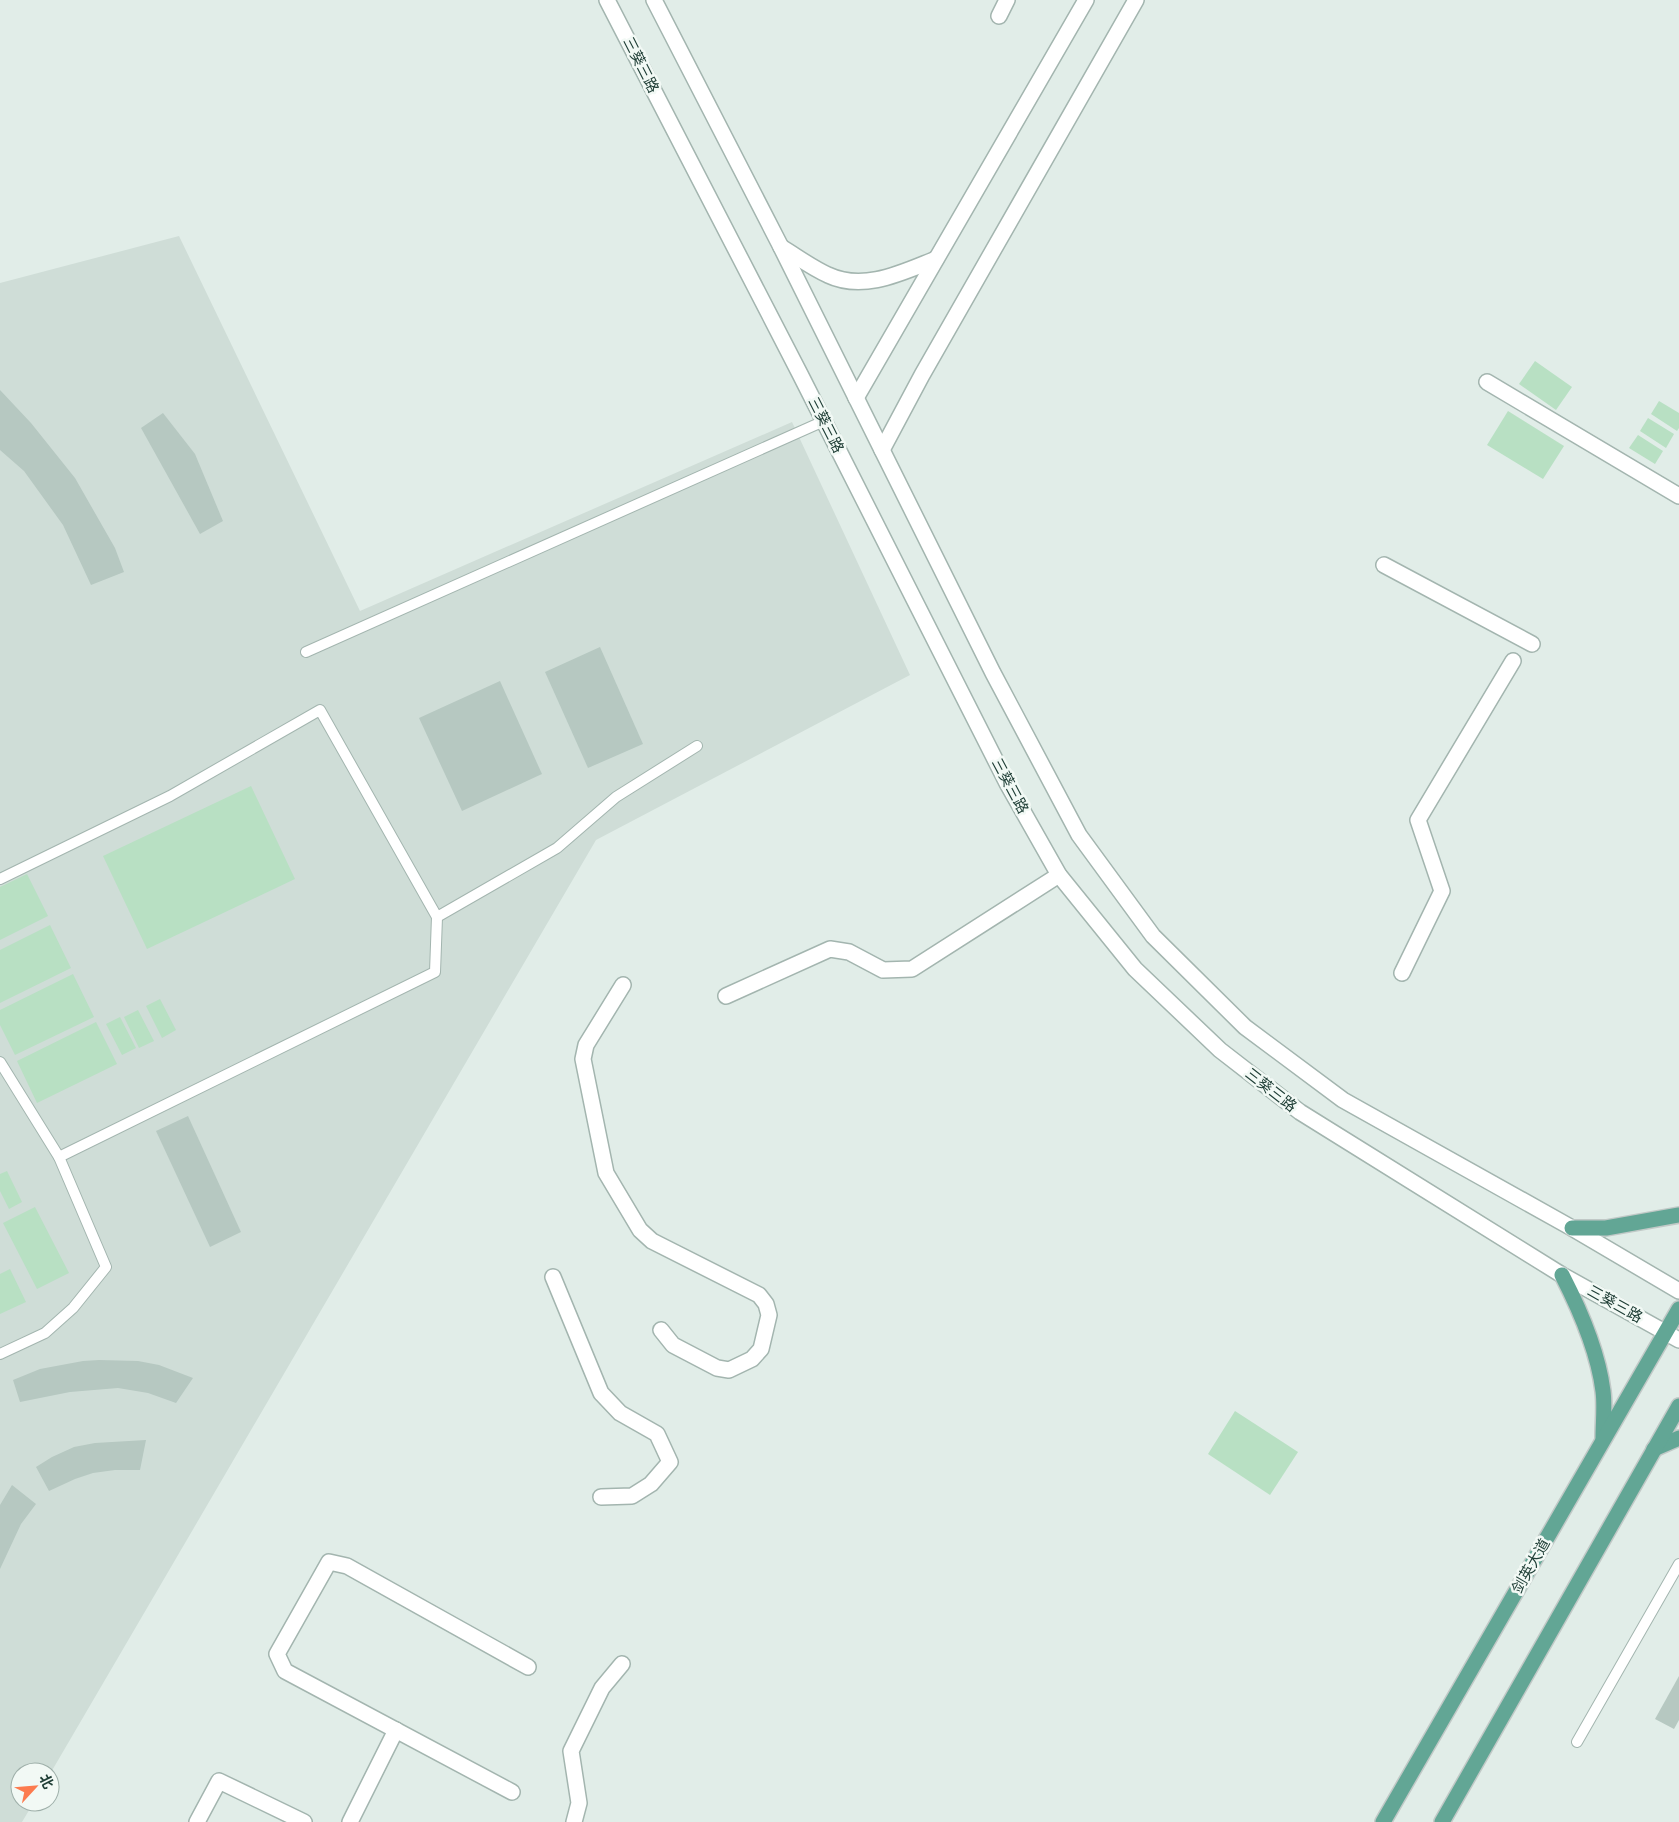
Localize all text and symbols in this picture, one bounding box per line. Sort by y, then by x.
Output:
street label: 三葵三路 [619,34,663,96]
street label: 三葵三路 [804,394,848,456]
street label: 三葵三路 [988,755,1032,817]
street label: 三葵三路 [1242,1064,1300,1116]
street label: 三葵三路 [1584,1282,1646,1326]
street label: 剑英大道 [1508,1536,1554,1596]
north arrow [10,1762,60,1812]
text: 北 [36,1772,57,1792]

